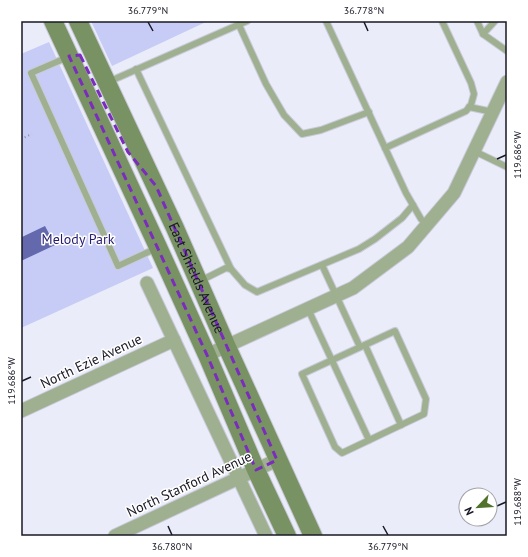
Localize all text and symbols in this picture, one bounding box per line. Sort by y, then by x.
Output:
text: 36.779°N [128,4,168,17]
text: 36.778°N [344,4,384,17]
text: 119.686°W [511,131,524,179]
street label: East Shields Avenue [165,219,229,336]
park label: Melody Park [42,230,115,248]
street label: North Ezie Avenue [37,330,145,392]
text: 119.686°W [5,357,18,405]
street label: North Stanford Avenue [123,447,255,521]
text: 119.688°W [511,478,524,526]
north arrow [458,487,498,527]
text: N [461,505,477,517]
text: 36.780°N [152,540,192,553]
text: 36.779°N [368,540,408,553]

